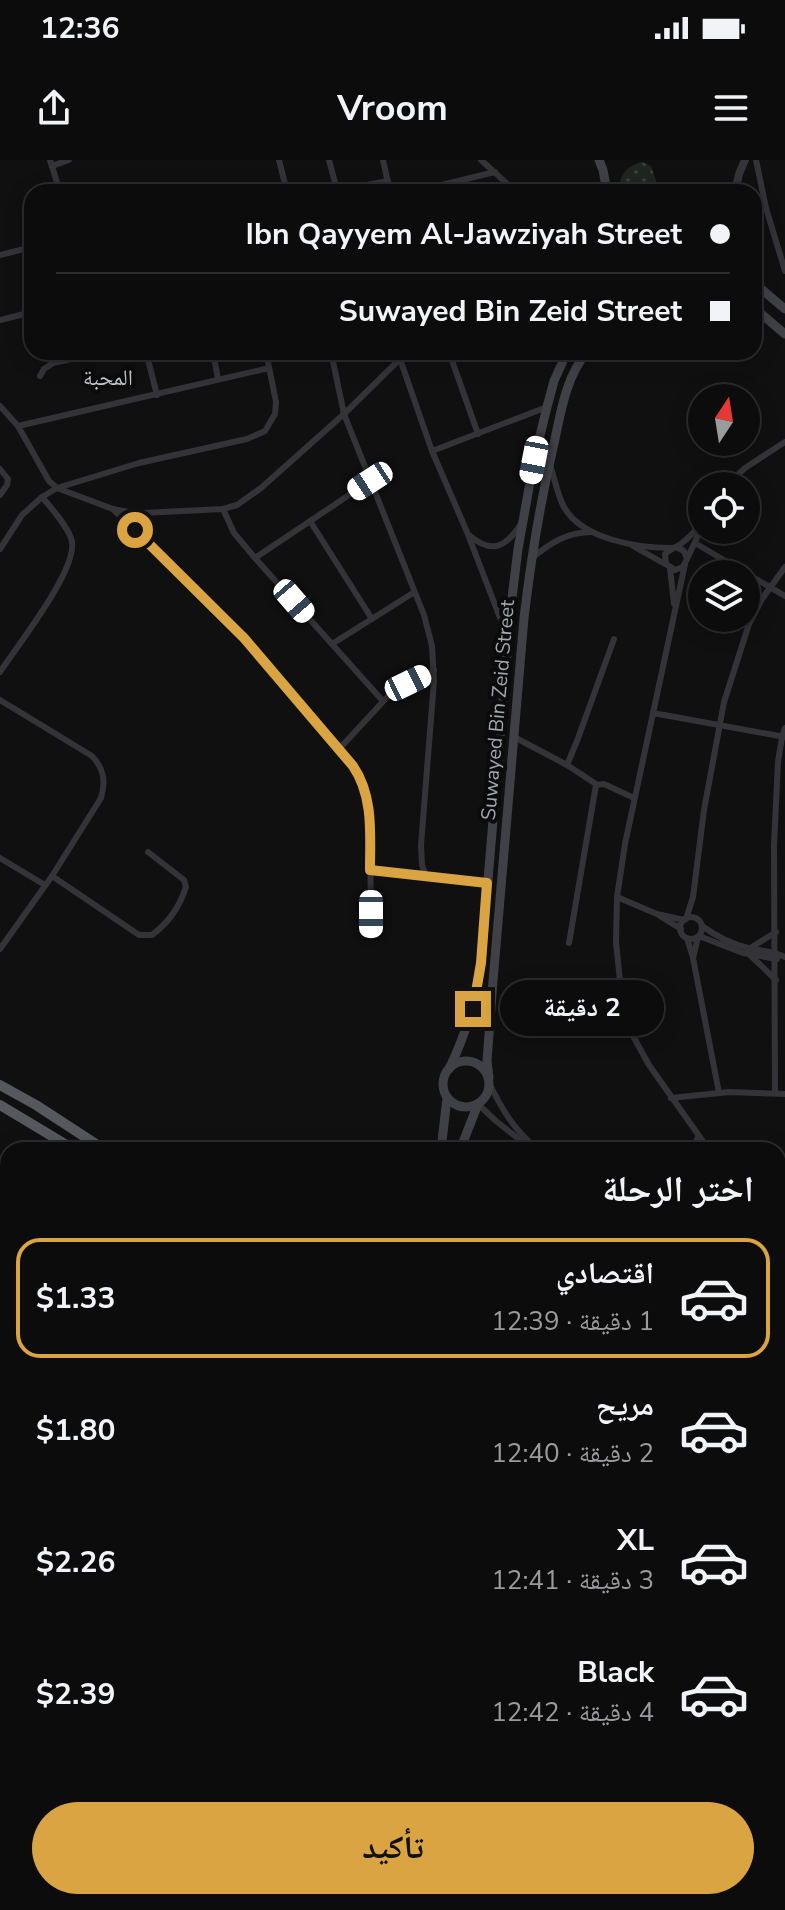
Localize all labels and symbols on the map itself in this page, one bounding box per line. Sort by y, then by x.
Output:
district label: المحبة [83,363,133,393]
north arrow [688,384,760,456]
car [518,434,550,486]
car [343,458,397,504]
route start [117,512,153,548]
car [269,575,319,627]
street label: Suwayed Bin Zeid Street [475,598,521,821]
car [381,662,435,704]
car [359,890,383,938]
callout: 2 دقيقة [501,981,665,1037]
route end [455,991,491,1027]

